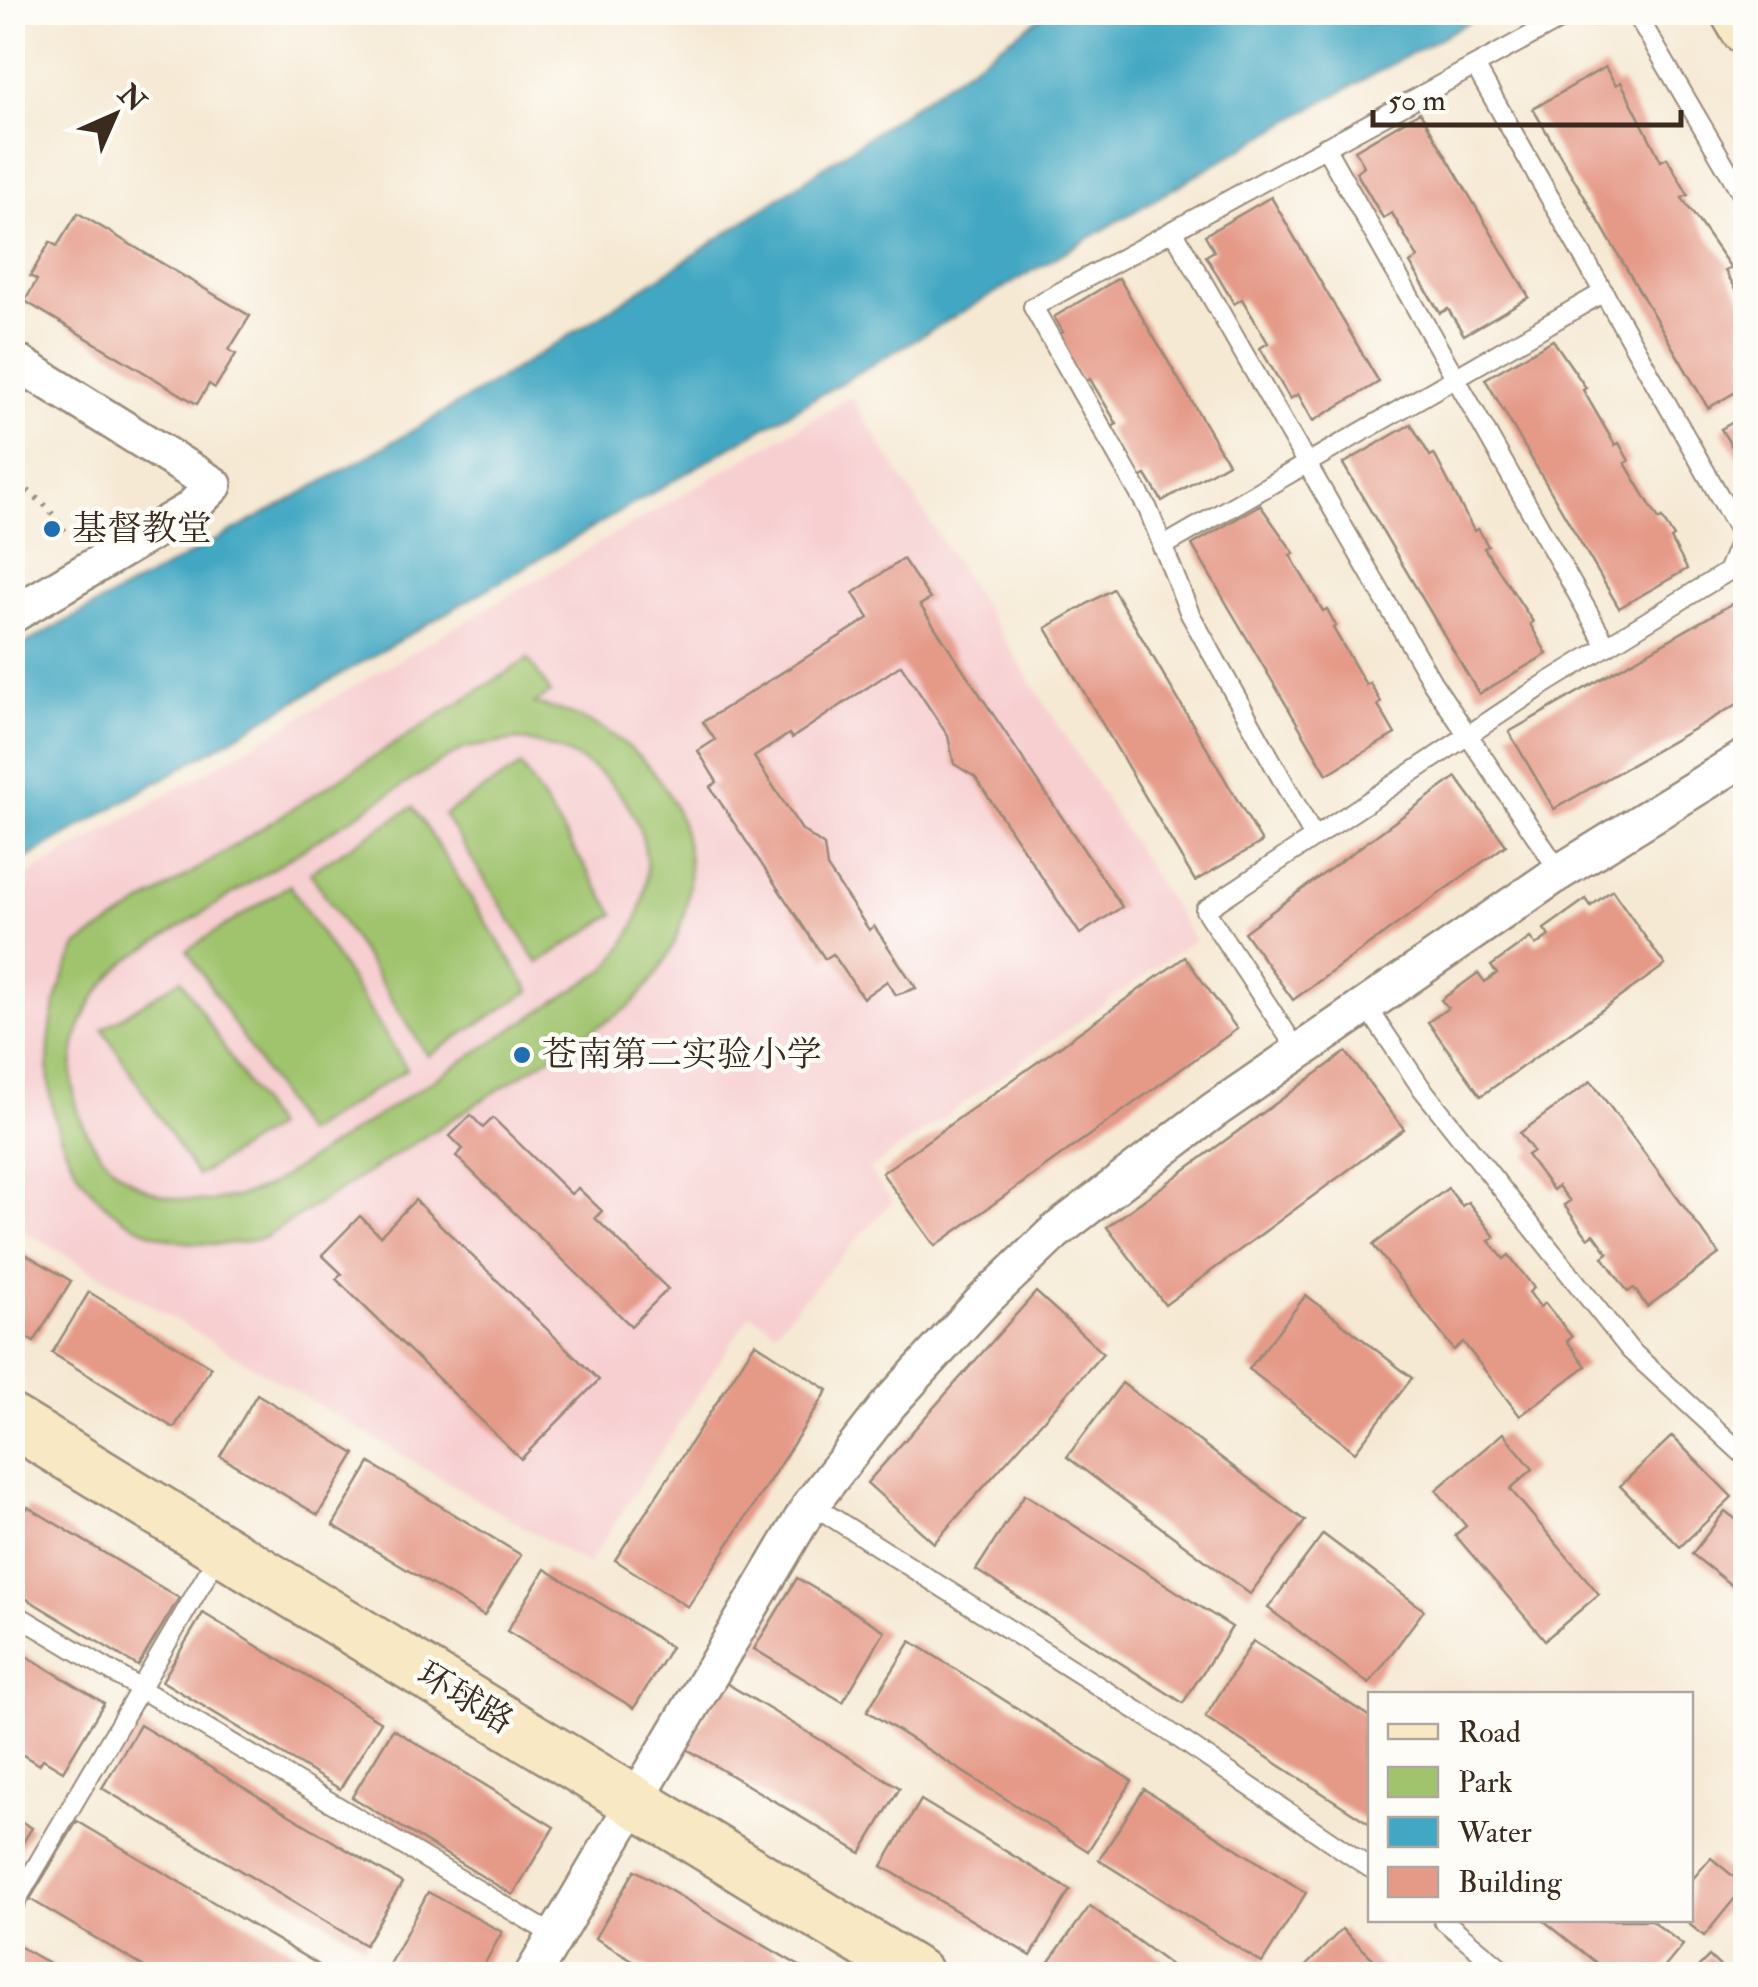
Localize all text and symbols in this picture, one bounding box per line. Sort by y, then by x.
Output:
north arrow [65,65,165,165]
scale bar [1373,65,1680,127]
text: N [110,76,154,120]
text: 50 m [1388,82,1446,119]
place label: 基督教堂 [72,507,212,551]
marker: 基督教堂 [41,518,63,540]
place label: 苍南第二实验小学 [542,1033,822,1077]
marker: 苍南第二实验小学 [511,1044,533,1066]
street label: 环球路 [409,1652,521,1744]
legend [1368,1692,1693,1922]
text: Road [1458,1714,1521,1751]
text: Park [1458,1764,1513,1801]
text: Water [1457,1814,1532,1851]
text: Building [1458,1864,1563,1901]

